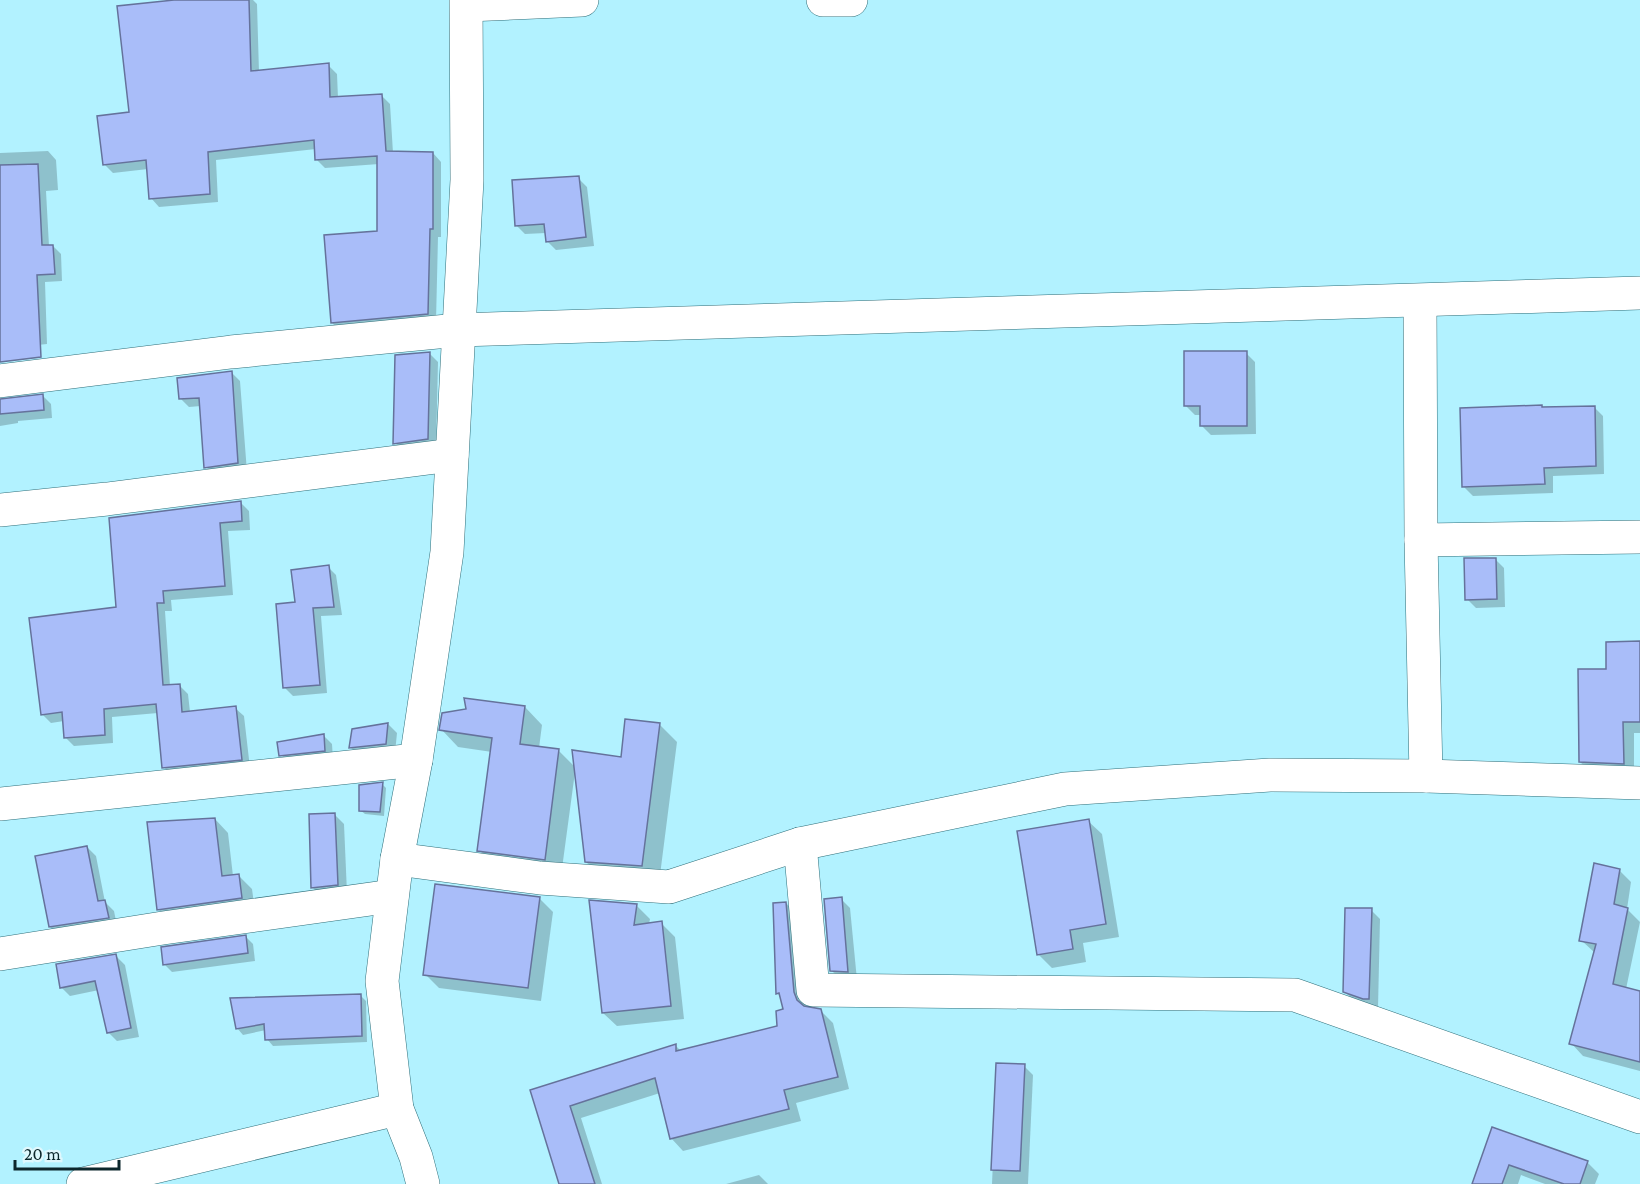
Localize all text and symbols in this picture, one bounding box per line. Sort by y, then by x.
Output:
scale bar [15,1133,118,1171]
text: 20 m [24,1144,61,1164]

